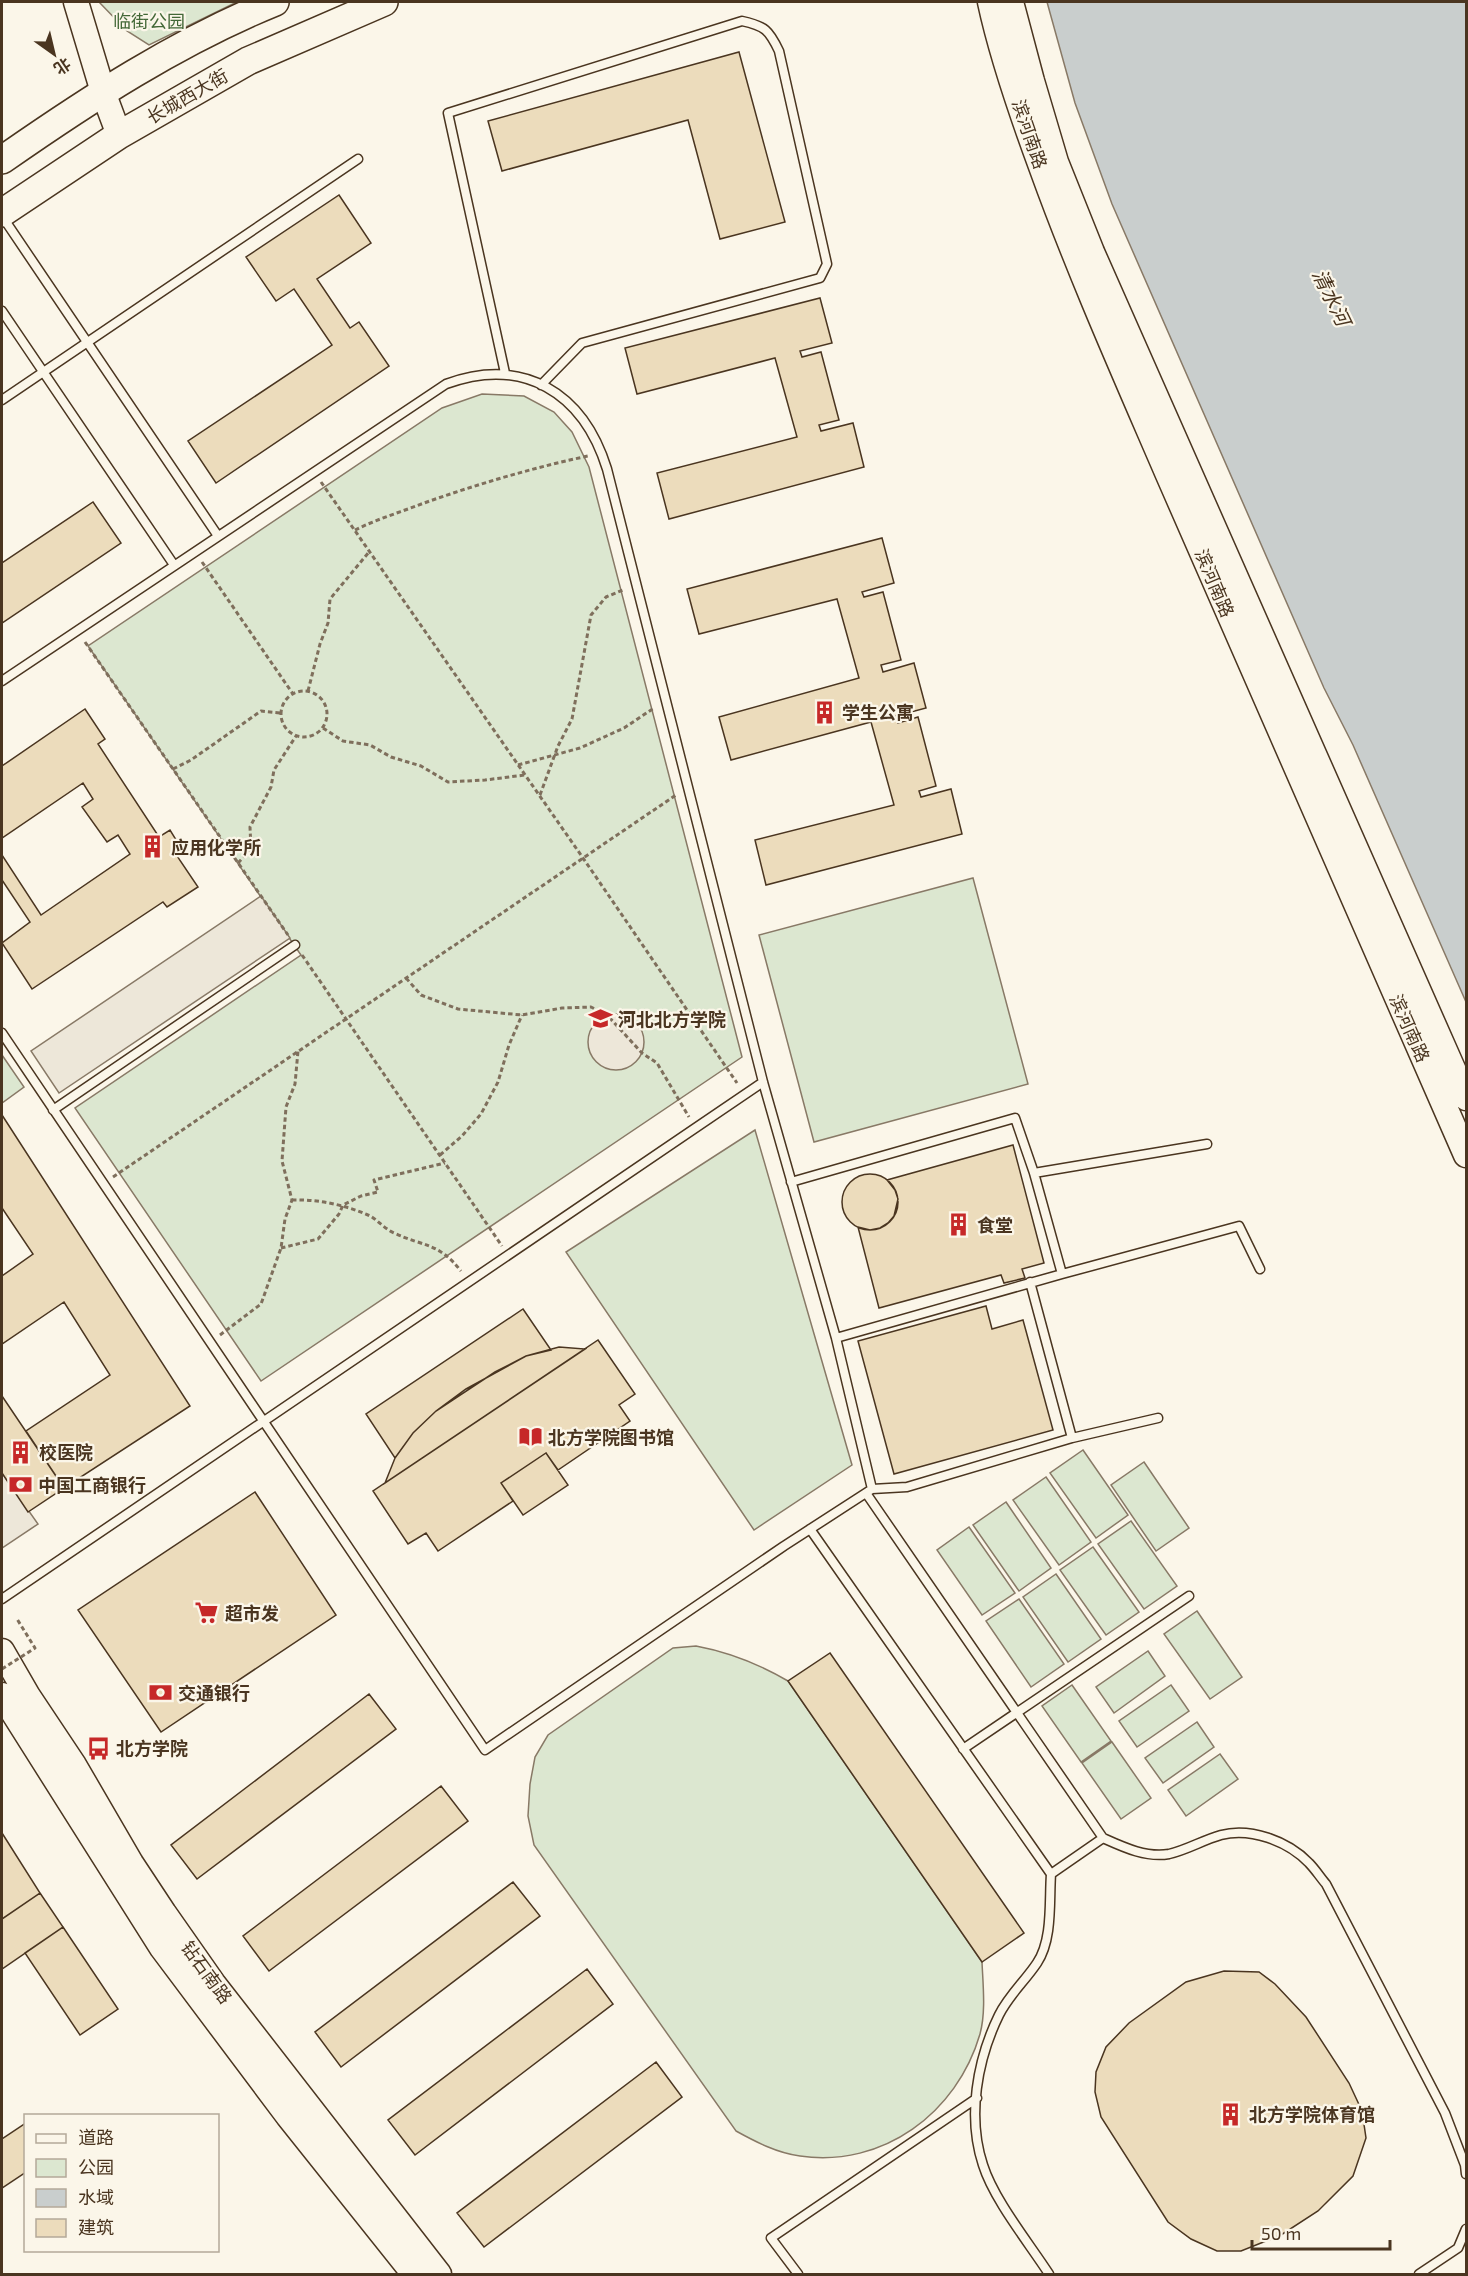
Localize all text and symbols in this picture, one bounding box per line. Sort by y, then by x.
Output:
park label: 临街公园 [113,10,185,32]
north arrow [24,24,84,84]
text: 北 [51,54,75,79]
street label: 长城西大街 [143,64,231,128]
street label: 滨河南路 [1008,96,1052,172]
water label: 清水河 [1308,265,1358,333]
street label: 滨河南路 [1191,546,1239,620]
building icon: 学生公寓 [811,699,837,725]
place label: 学生公寓 [842,701,914,723]
building icon: 应用化学所 [140,834,166,860]
place label: 应用化学所 [171,836,261,858]
street label: 滨河南路 [1385,991,1435,1065]
school or university icon: 河北北方学院 [587,1006,613,1032]
place label: 河北北方学院 [618,1008,726,1030]
building icon: 食堂 [946,1212,972,1238]
place label: 食堂 [977,1214,1013,1236]
library icon: 北方学院图书馆 [517,1424,543,1450]
place label: 北方学院图书馆 [548,1426,674,1448]
building icon: 校医院 [8,1439,34,1465]
place label: 校医院 [39,1441,93,1463]
bank icon: 中国工商银行 [7,1472,33,1498]
place label: 中国工商银行 [38,1474,146,1496]
supermarket icon: 超市发 [194,1600,220,1626]
place label: 超市发 [225,1602,279,1624]
bank icon: 交通银行 [147,1680,173,1706]
place label: 交通银行 [178,1682,250,1704]
bus stop icon: 北方学院 [85,1735,111,1761]
place label: 北方学院 [116,1737,188,1759]
street label: 钻石南路 [177,1936,237,2008]
building icon: 北方学院体育馆 [1218,2101,1244,2127]
place label: 北方学院体育馆 [1249,2103,1375,2125]
legend [24,2114,219,2252]
text: 道路 [78,2126,114,2148]
text: 公园 [78,2156,114,2178]
text: 水域 [78,2186,114,2208]
scale bar [1252,2213,1390,2251]
text: 建筑 [78,2216,114,2238]
text: 50 m [1261,2222,1301,2244]

